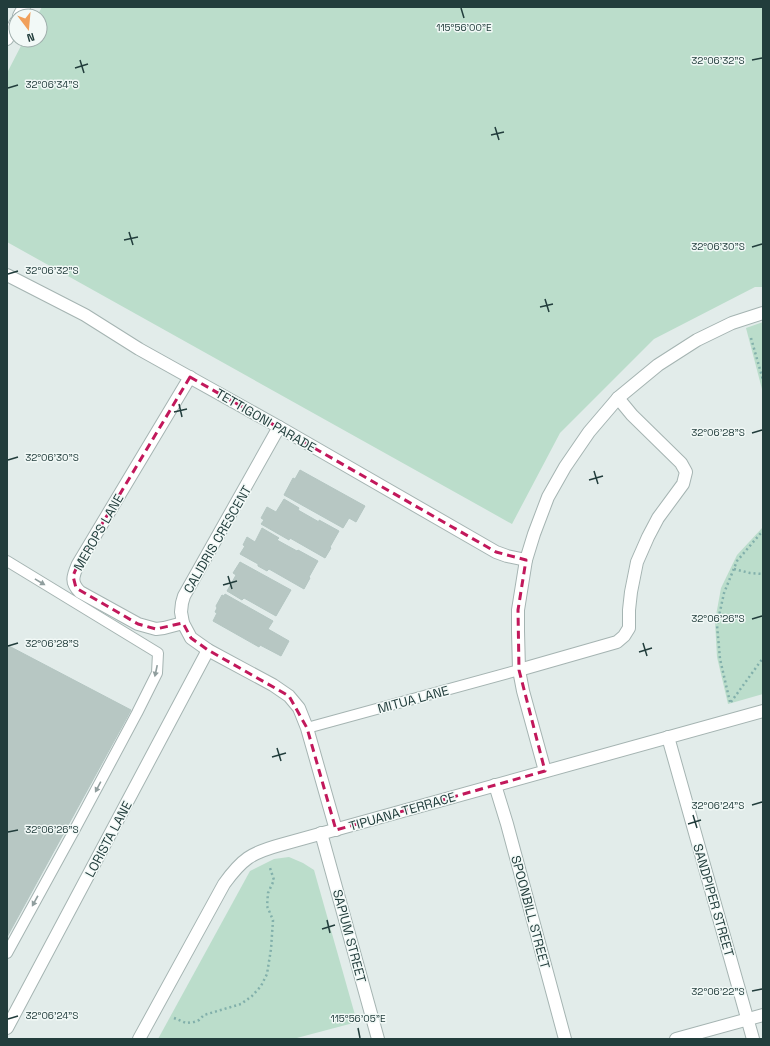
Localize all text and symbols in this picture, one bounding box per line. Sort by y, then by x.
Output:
north arrow [8,8,48,48]
text: 115°56'00"E [436,21,492,34]
text: N [25,30,36,45]
text: 32°06'32"S [691,54,745,67]
text: 32°06'34"S [25,78,79,91]
text: 32°06'30"S [691,240,745,253]
text: 32°06'32"S [25,264,79,277]
street label: TETTIGONI PARADE [212,385,319,456]
text: 32°06'28"S [691,426,745,439]
text: 32°06'30"S [25,451,79,464]
street label: CALIDRIS CRESCENT [180,482,255,596]
street label: MEROPS LANE [70,491,127,574]
one-way arrow [34,578,46,585]
text: 32°06'26"S [691,612,745,625]
text: 32°06'28"S [25,637,79,650]
one-way arrow [152,665,158,678]
street label: MITUA LANE [376,682,451,717]
one-way arrow [94,782,101,793]
street label: TIPUANA TERRACE [347,788,457,835]
street label: LORISTA LANE [81,798,136,880]
text: 32°06'24"S [692,799,744,812]
text: 32°06'26"S [25,823,79,836]
street label: SANDPIPER STREET [689,842,738,959]
street label: SPOONBILL STREET [507,854,554,971]
street label: SAPIUM STREET [329,888,370,985]
one-way arrow [32,895,38,907]
text: 32°06'22"S [691,985,745,998]
text: 32°06'24"S [26,1009,78,1022]
text: 115°56'05"E [330,1012,386,1025]

